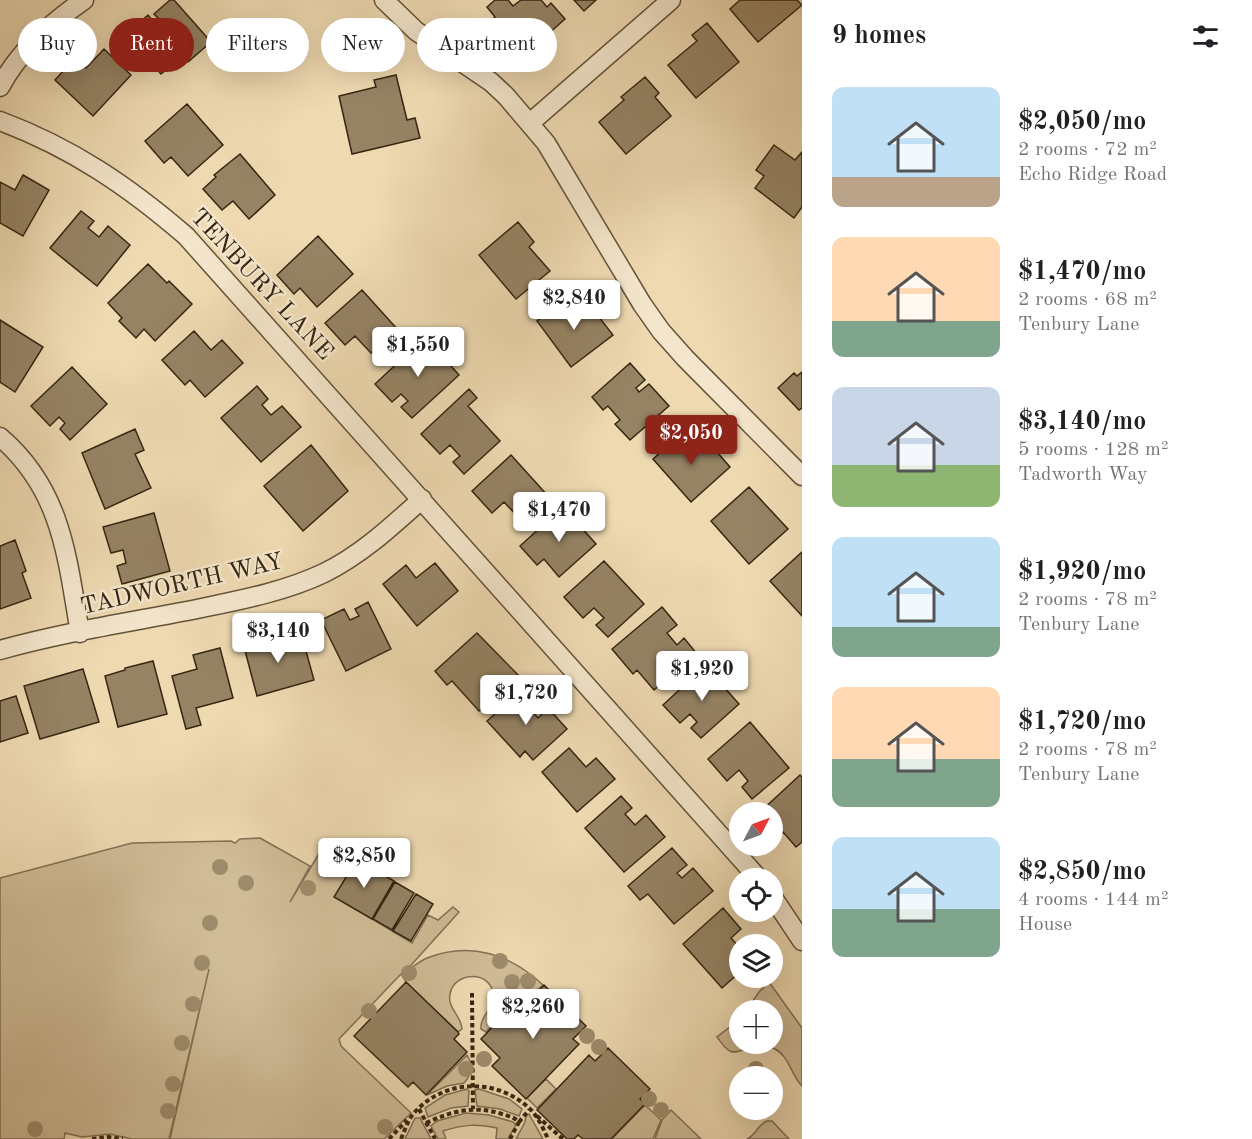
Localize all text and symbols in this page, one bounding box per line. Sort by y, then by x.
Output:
chip: Buy [18,18,97,72]
chip: Rent [109,18,194,72]
chip: Filters [206,18,309,72]
chip: New [321,18,405,72]
chip: Apartment [417,18,557,72]
icon: filters [1189,20,1222,53]
text: 9 homes [832,23,926,49]
text: $2,050/mo [1018,109,1146,135]
icon: home [880,111,952,183]
text: 2 rooms · 72 m² [1018,140,1157,160]
text: Echo Ridge Road [1018,165,1167,185]
street label: TENBURY LANE [185,205,337,365]
text: $1,470/mo [1018,259,1146,285]
icon: home [880,261,952,333]
pin: $2,840 [525,280,623,331]
text: $2,840 [542,289,606,309]
text: 2 rooms · 68 m² [1018,290,1157,310]
text: Tenbury Lane [1018,315,1140,335]
pin: $1,550 [369,327,467,378]
text: $1,550 [386,336,450,356]
text: $3,140/mo [1018,409,1146,435]
icon: home [880,411,952,483]
pin: $2,050 [642,415,740,466]
text: $2,050 [659,424,723,444]
text: 5 rooms · 128 m² [1018,440,1168,460]
text: Tadworth Way [1018,465,1148,485]
pin: $1,470 [510,492,608,543]
text: $1,470 [527,501,591,521]
street label: TADWORTH WAY [78,550,286,620]
text: $1,920/mo [1018,559,1146,585]
icon: home [880,561,952,633]
text: 2 rooms · 78 m² [1018,590,1157,610]
pin: $3,140 [229,613,327,664]
text: Tenbury Lane [1018,615,1140,635]
text: $3,140 [246,622,310,642]
pin: $1,920 [653,651,751,702]
text: $1,920 [670,660,734,680]
pin: $1,720 [477,675,575,726]
text: $1,720 [494,684,558,704]
text: $1,720/mo [1018,709,1146,735]
icon: home [880,711,952,783]
text: 2 rooms · 78 m² [1018,740,1157,760]
text: Tenbury Lane [1018,765,1140,785]
north arrow [729,802,783,856]
map controls [729,802,783,1120]
pin: $2,850 [315,838,413,889]
text: $2,850 [332,847,396,867]
text: $2,850/mo [1018,859,1146,885]
icon: home [880,861,952,933]
button: locate [729,868,783,922]
text: 4 rooms · 144 m² [1018,890,1168,910]
text: House [1018,915,1072,935]
button: layers [729,934,783,988]
pin: $2,260 [484,989,582,1040]
text: $2,260 [501,998,565,1018]
button: + [729,1000,783,1054]
button: − [729,1066,783,1120]

